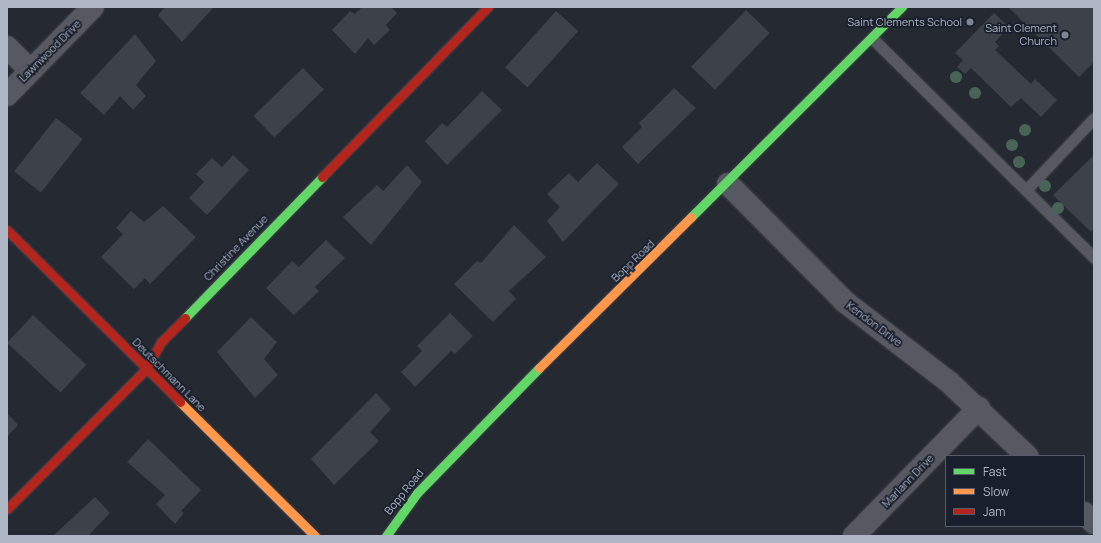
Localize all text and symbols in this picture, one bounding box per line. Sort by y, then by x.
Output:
place label: Saint Clements School [847,15,962,29]
street label: Lawnwood Drive [16,17,84,85]
marker: Saint Clements School [965,17,975,27]
place label: Saint Clement Church [985,22,1057,48]
marker: Saint Clement Church [1060,30,1070,40]
street label: Christine Avenue [201,212,271,284]
street label: Bopp Road [609,237,657,285]
street label: Kendon Drive [844,299,904,349]
street label: Deutschmann Lane [130,336,208,414]
street label: Marlann Drive [879,452,937,510]
legend [945,455,1085,527]
text: Fast [983,463,1007,480]
street label: Bopp Road [382,467,426,517]
text: Slow [983,483,1009,500]
text: Jam [983,503,1005,520]

